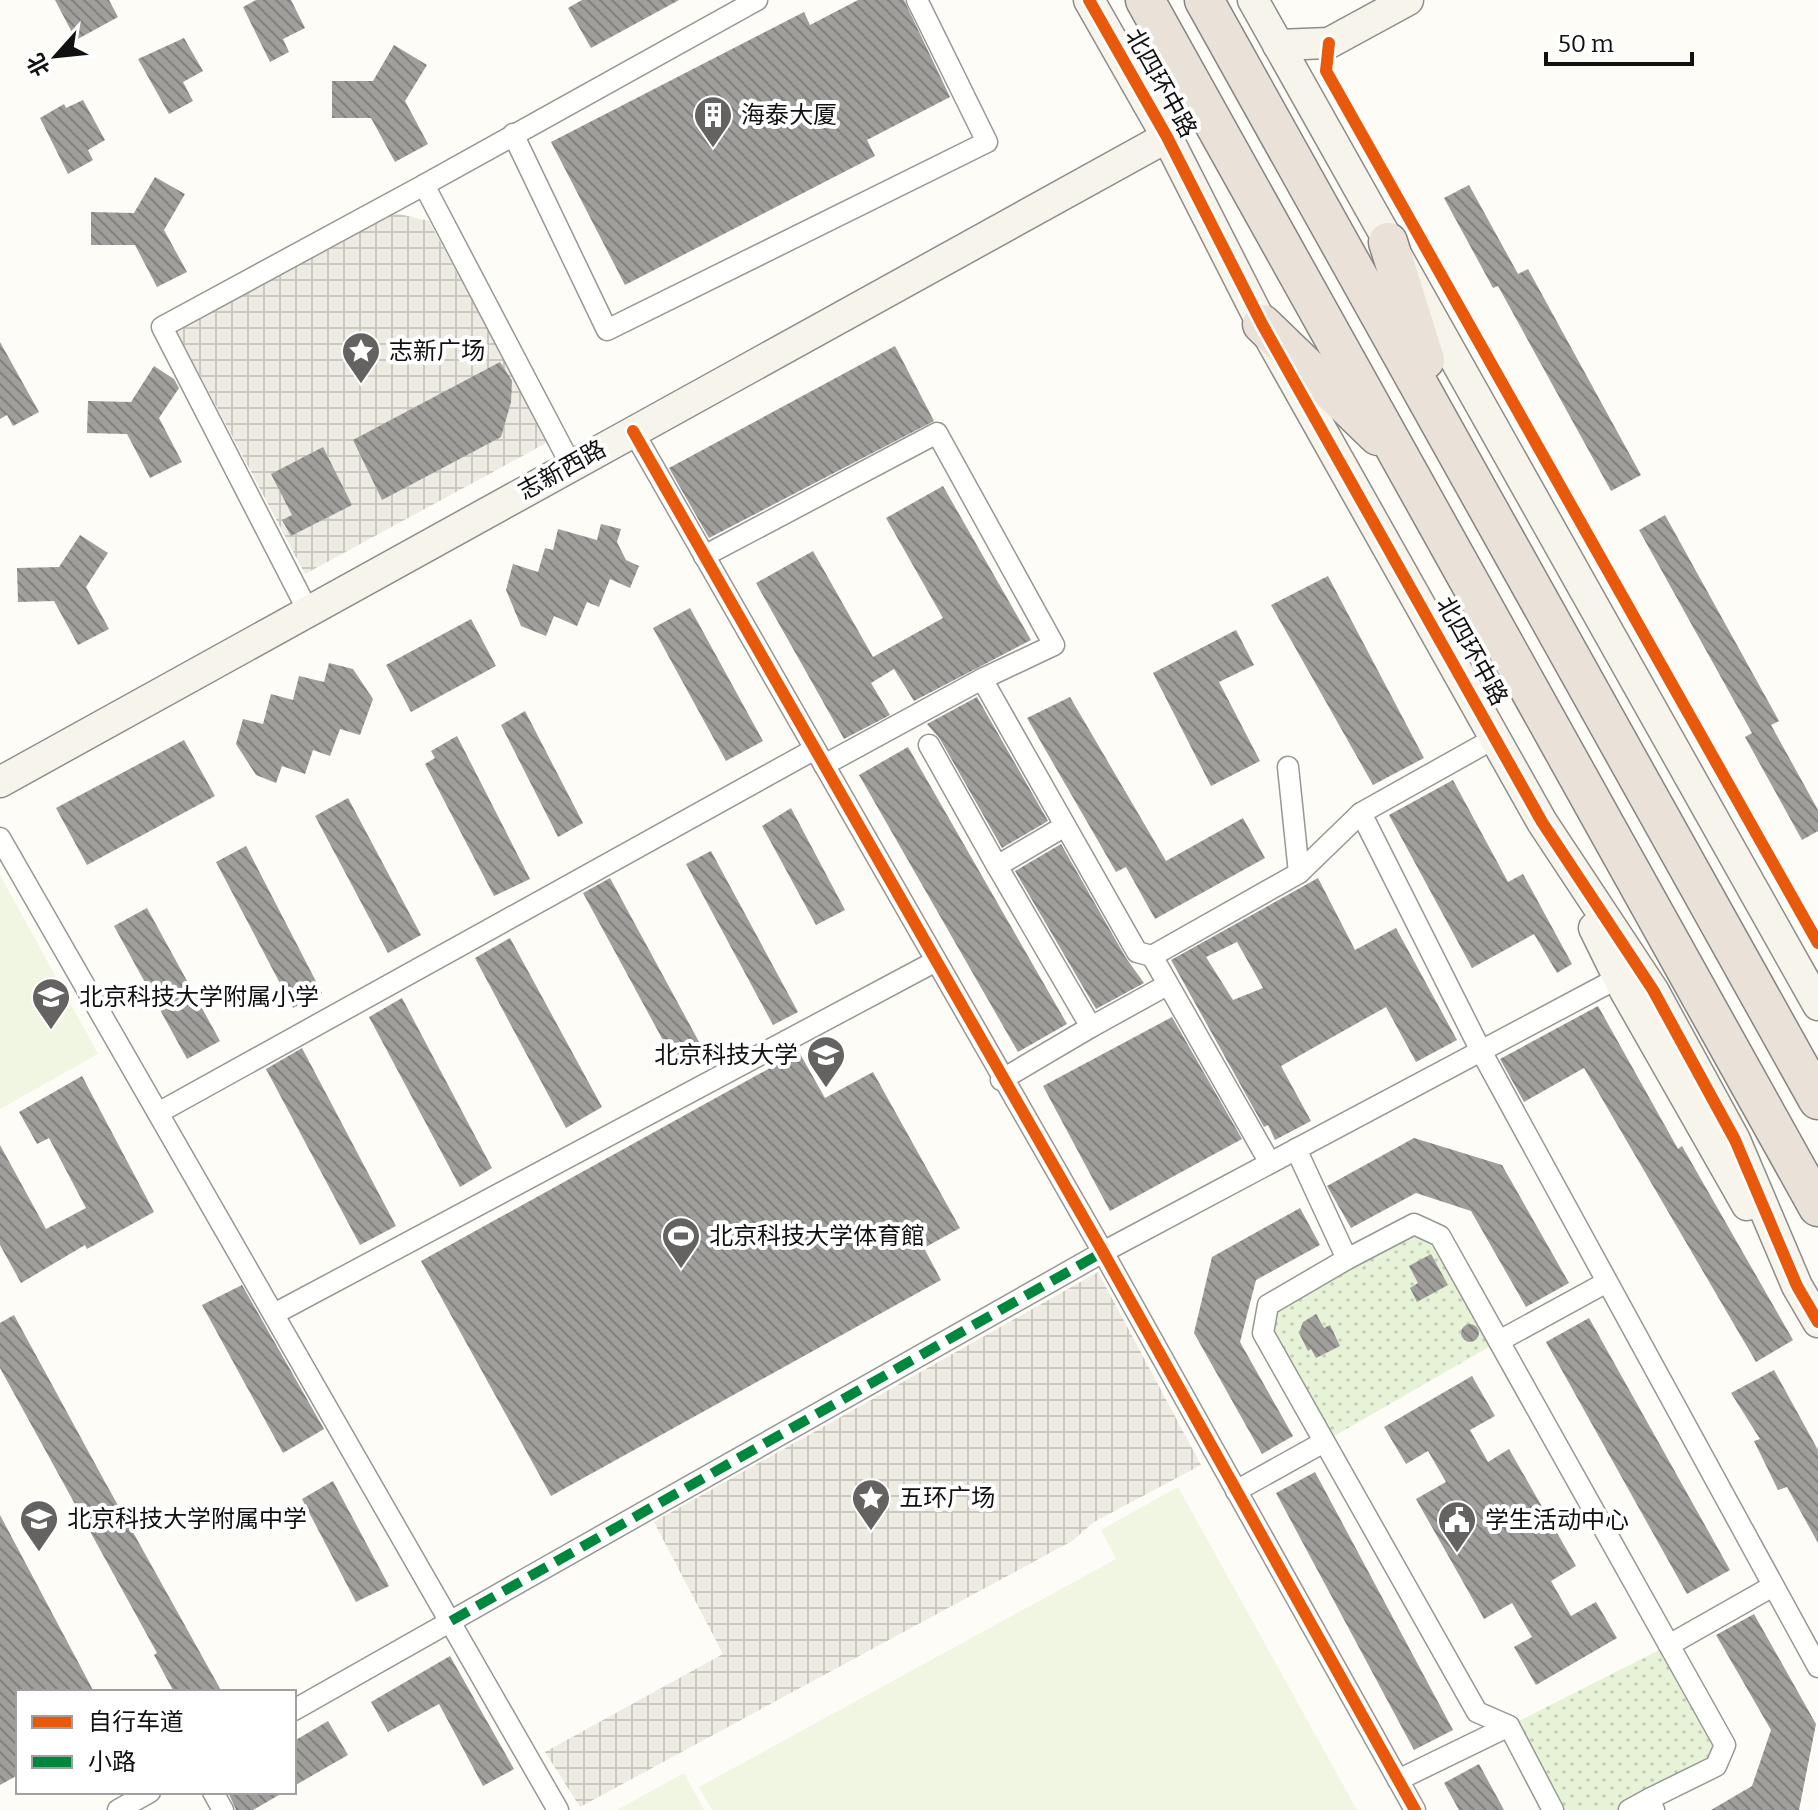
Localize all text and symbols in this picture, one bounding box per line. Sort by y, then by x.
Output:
north arrow [16,16,96,96]
scale bar [1546,16,1692,66]
street label: 北四环中路 [1120,24,1202,142]
text: 50 m [1558,30,1614,58]
text: 北 [22,49,56,81]
building icon: 海泰大厦 [692,94,734,149]
place label: 海泰大厦 [741,101,837,129]
place icon: 志新广场 [340,330,382,385]
place label: 志新广场 [389,337,485,365]
street label: 志新西路 [513,434,611,506]
street label: 北四环中路 [1431,592,1513,710]
school or university icon: 北京科技大学附属小学 [30,976,72,1031]
place label: 北京科技大学附属小学 [79,983,319,1011]
school or university icon: 北京科技大学 [805,1034,847,1089]
place label: 北京科技大学 [654,1041,798,1069]
sports icon: 北京科技大学体育館 [660,1215,702,1270]
place label: 北京科技大学体育館 [709,1222,925,1250]
place icon: 五环广场 [850,1477,892,1532]
place label: 五环广场 [899,1484,995,1512]
school or university icon: 北京科技大学附属中学 [18,1498,60,1553]
public building icon: 学生活动中心 [1436,1499,1478,1554]
place label: 北京科技大学附属中学 [67,1505,307,1533]
place label: 学生活动中心 [1485,1506,1629,1534]
legend [16,1690,296,1794]
text: 自行车道 [88,1708,184,1736]
text: 小路 [88,1748,136,1776]

